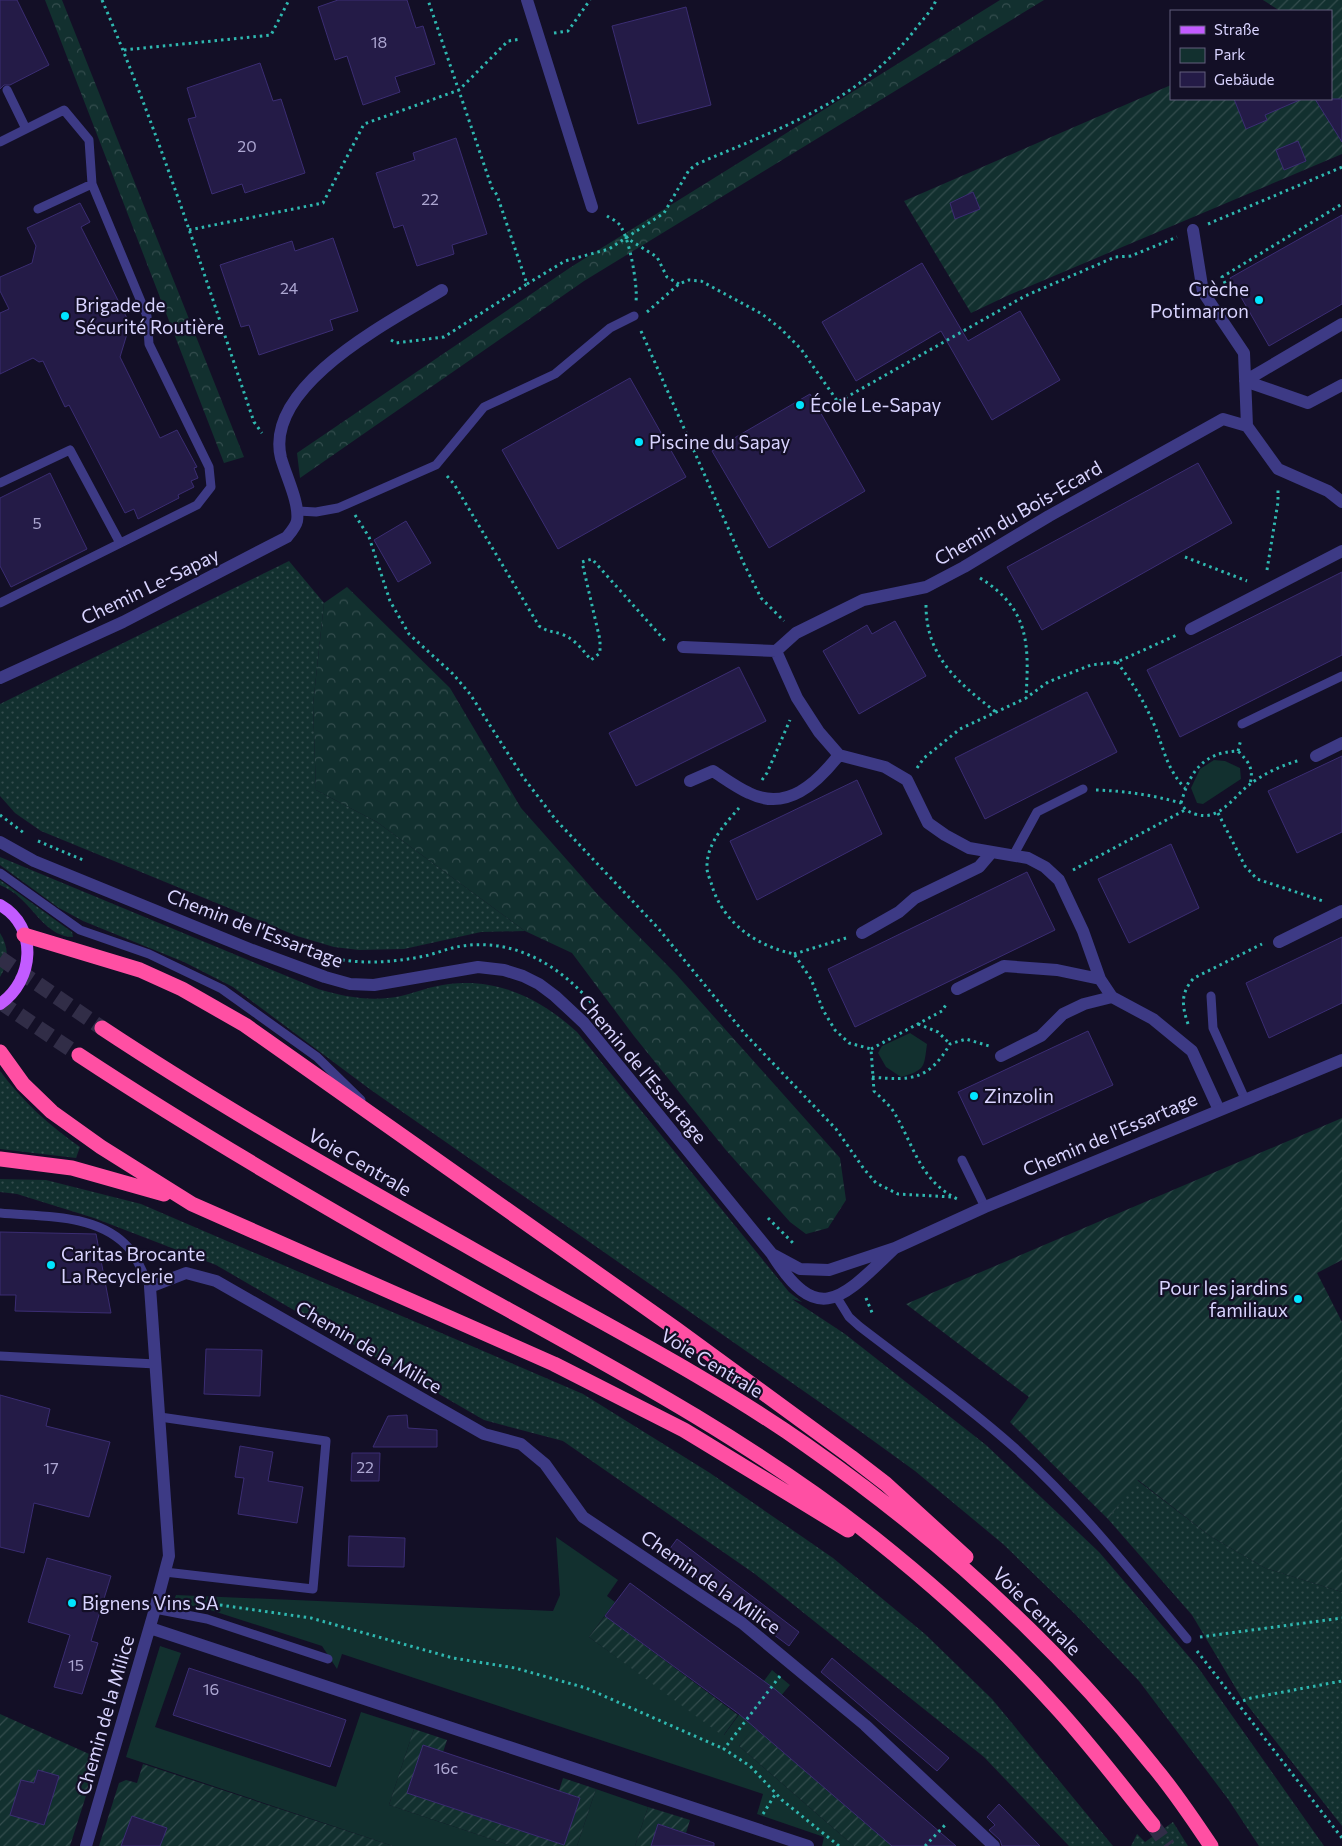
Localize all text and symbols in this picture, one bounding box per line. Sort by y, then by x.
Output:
legend [1170,10,1332,100]
text: Straße [1214,20,1260,38]
house number: 18 [371,32,387,51]
text: Park [1214,45,1245,63]
text: Gebäude [1214,70,1275,88]
house number: 20 [237,136,257,155]
house number: 22 [421,189,439,208]
place label: Crèche Potimarron [1150,277,1249,322]
house number: 24 [280,278,298,297]
place label: Brigade de Sécurité Routière [75,293,224,338]
marker: Crèche Potimarron [1253,294,1265,306]
marker: Brigade de Sécurité Routière [59,310,71,322]
place label: École Le-Sapay [810,393,941,416]
marker: École Le-Sapay [794,399,806,411]
place label: Piscine du Sapay [649,430,791,453]
marker: Piscine du Sapay [633,436,645,448]
street label: Chemin du Bois-Ecard [930,455,1105,570]
house number: 5 [32,513,42,532]
street label: Chemin Le-Sapay [77,542,223,629]
street label: Chemin de l'Essartage [164,883,347,972]
street label: Chemin de l'Essartage [574,990,712,1148]
place label: Zinzolin [984,1084,1054,1107]
street label: Chemin de l'Essartage [1019,1086,1200,1181]
marker: Zinzolin [968,1090,980,1102]
street label: Voie Centrale [304,1123,416,1200]
place label: Caritas Brocante La Recyclerie [61,1242,205,1287]
marker: Caritas Brocante La Recyclerie [45,1259,57,1271]
place label: Pour les jardins familiaux [1159,1276,1288,1321]
marker: Pour les jardins familiaux [1292,1293,1304,1305]
street label: Chemin de la Milice [292,1295,447,1398]
street label: Voie Centrale [657,1323,768,1402]
house number: 22 [356,1457,374,1476]
house number: 17 [43,1458,59,1477]
street label: Chemin de la Milice [637,1525,786,1638]
street label: Voie Centrale [988,1562,1086,1660]
place label: Bignens Vins SA [82,1591,219,1614]
marker: Bignens Vins SA [66,1597,78,1609]
street label: Chemin de la Milice [71,1632,138,1797]
house number: 15 [68,1655,84,1674]
house number: 16 [203,1679,219,1698]
house number: 16c [434,1758,458,1777]

